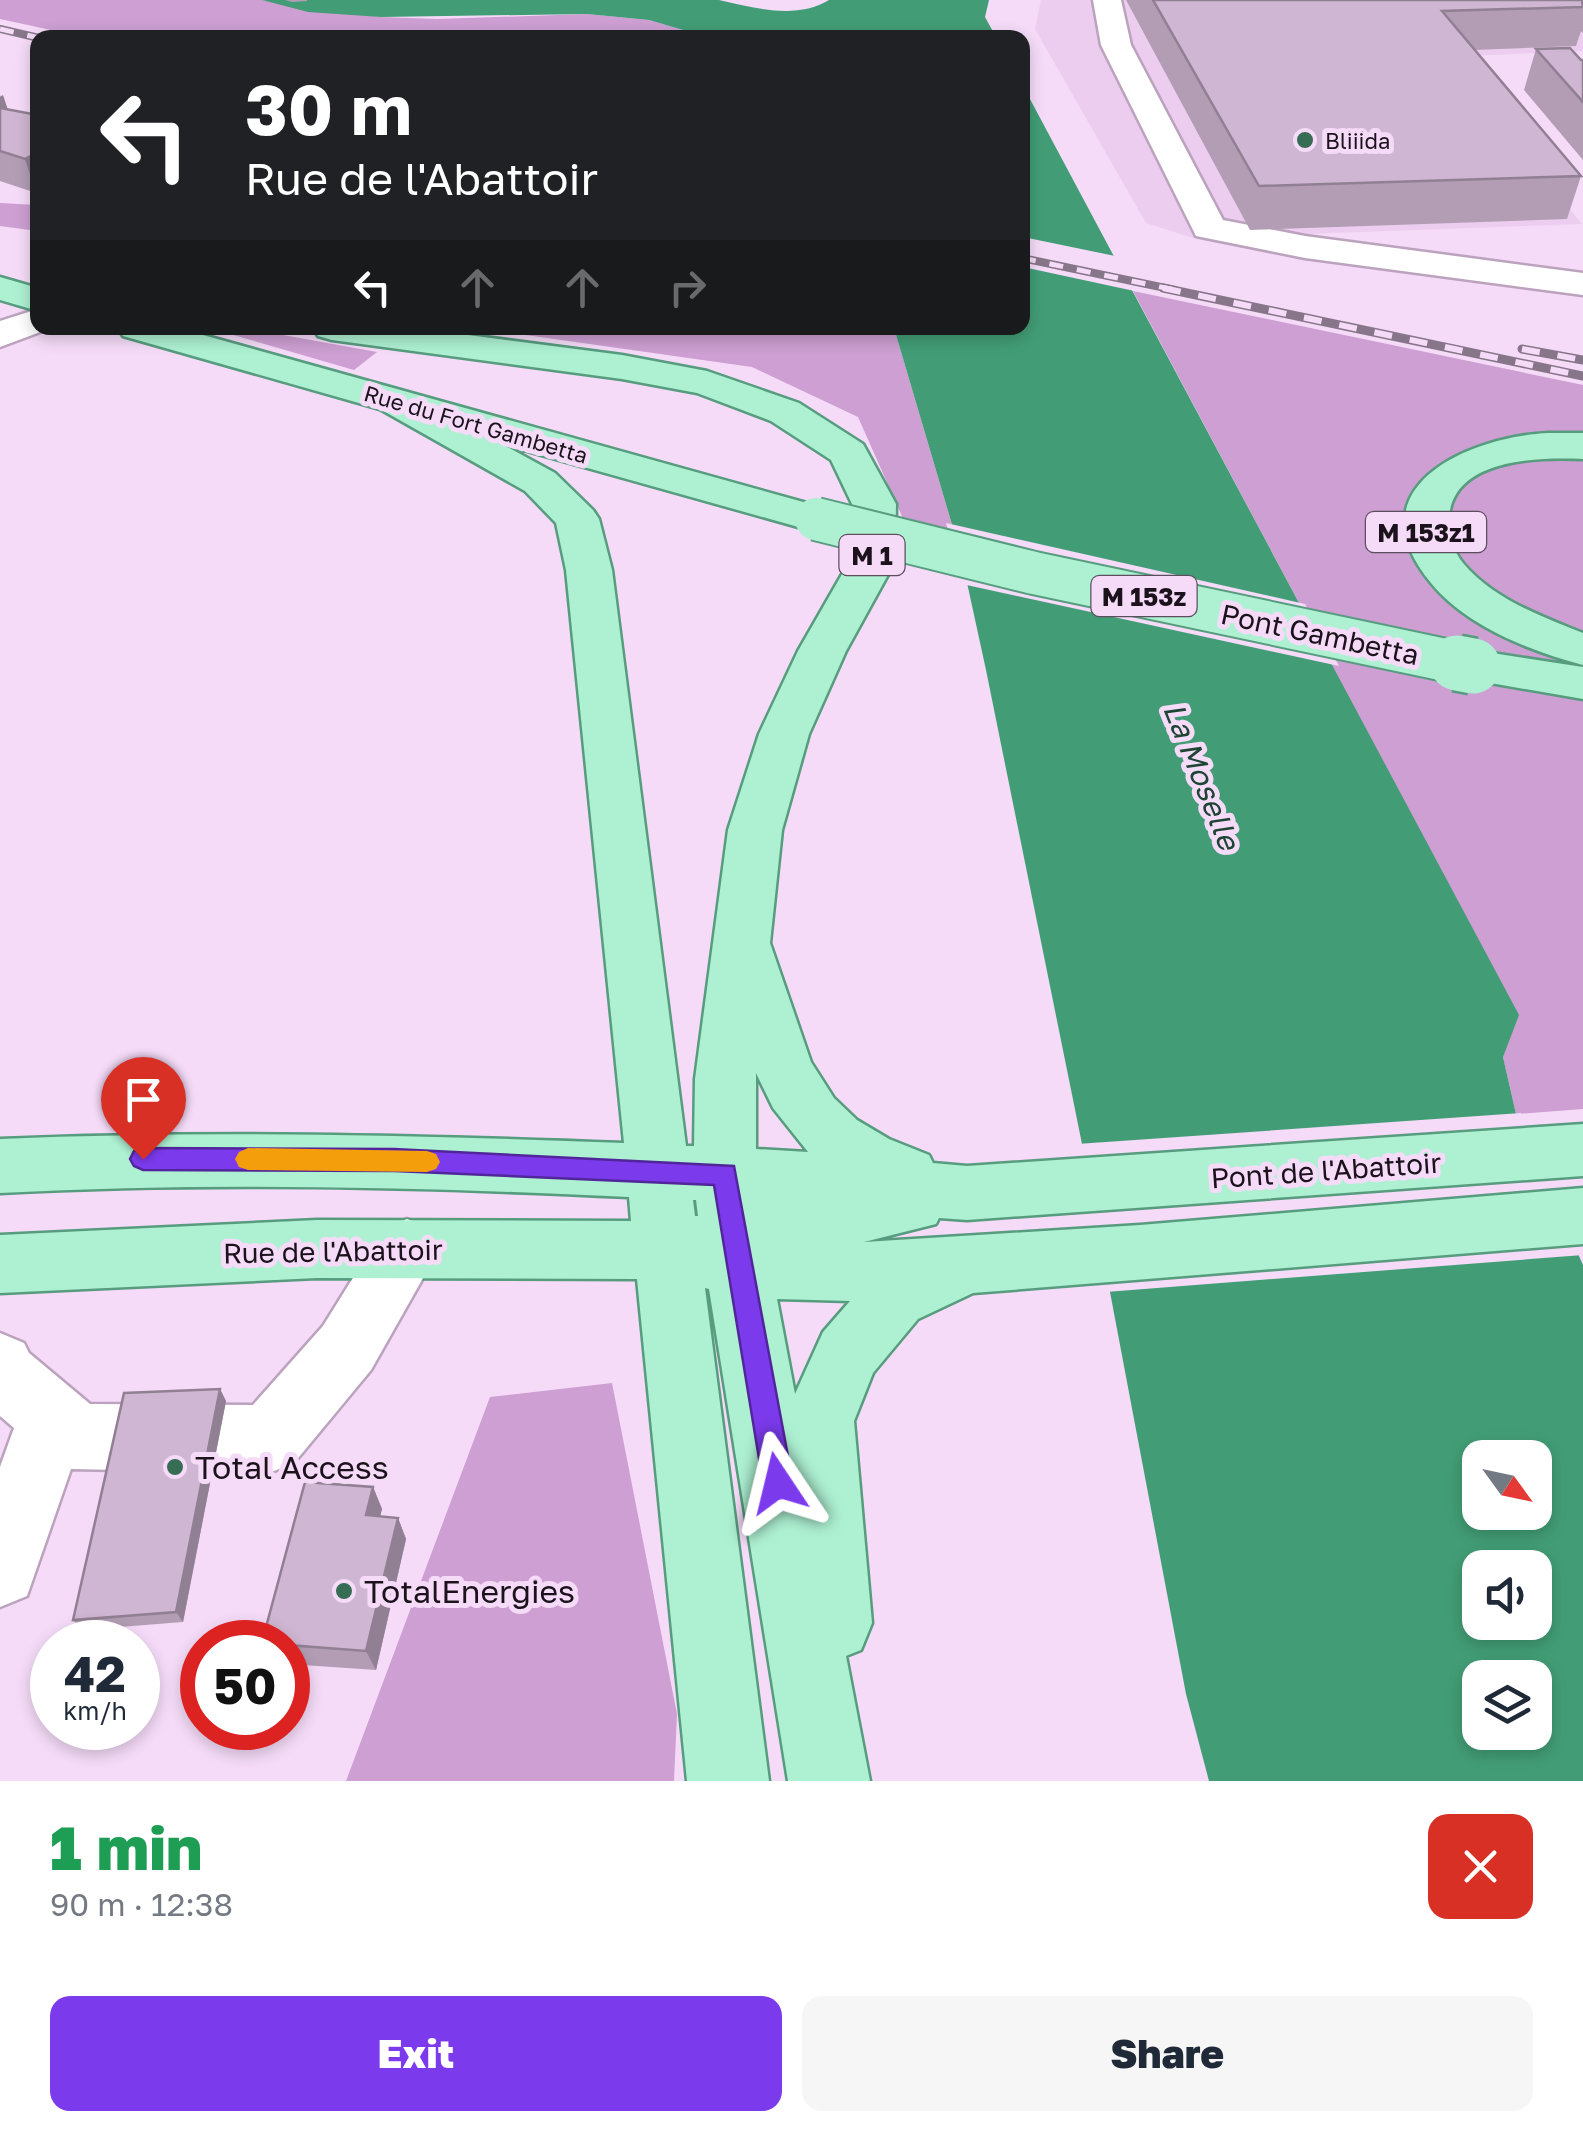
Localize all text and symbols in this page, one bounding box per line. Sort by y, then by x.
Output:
text: 30 m [245,66,412,150]
icon: left [80,70,210,200]
place label: Bliiida [1325,127,1390,154]
marker: Bliiida [1294,129,1316,151]
text: Rue de l'Abattoir [245,151,598,205]
icon: left [345,260,400,315]
icon: ahead [450,260,505,315]
icon: ahead [555,260,610,315]
icon: right [660,260,715,315]
street label: Rue du Fort Gambetta [361,379,591,469]
road number: M 153z1 [1366,512,1486,552]
road number: M 1 [840,535,904,575]
road number: M 153z [1092,576,1196,616]
street label: Pont Gambetta [1218,597,1422,671]
water label: La Moselle [1156,697,1249,857]
pin [101,1057,186,1160]
icon: arrive [116,1072,171,1127]
street label: Pont de l'Abattoir [1210,1145,1442,1195]
street label: Rue de l'Abattoir [223,1233,443,1269]
position arrow [726,1431,830,1535]
north arrow [1462,1440,1552,1530]
map controls [1462,1440,1552,1750]
place label: Total Access [195,1448,389,1486]
marker: Total Access [164,1456,186,1478]
button: sound [1462,1550,1552,1640]
place label: TotalEnergies [364,1572,575,1610]
marker: TotalEnergies [333,1580,355,1602]
speed limit sign: 50 [180,1620,310,1750]
text: 42 [64,1643,126,1703]
button: layers [1462,1660,1552,1750]
text: km/h [63,1695,127,1726]
text: 1 min [50,1811,202,1883]
button: close [1428,1814,1533,1919]
text: 90 m · 12:38 [50,1885,233,1923]
button: Exit [50,1996,782,2111]
button: Share [802,1996,1533,2111]

